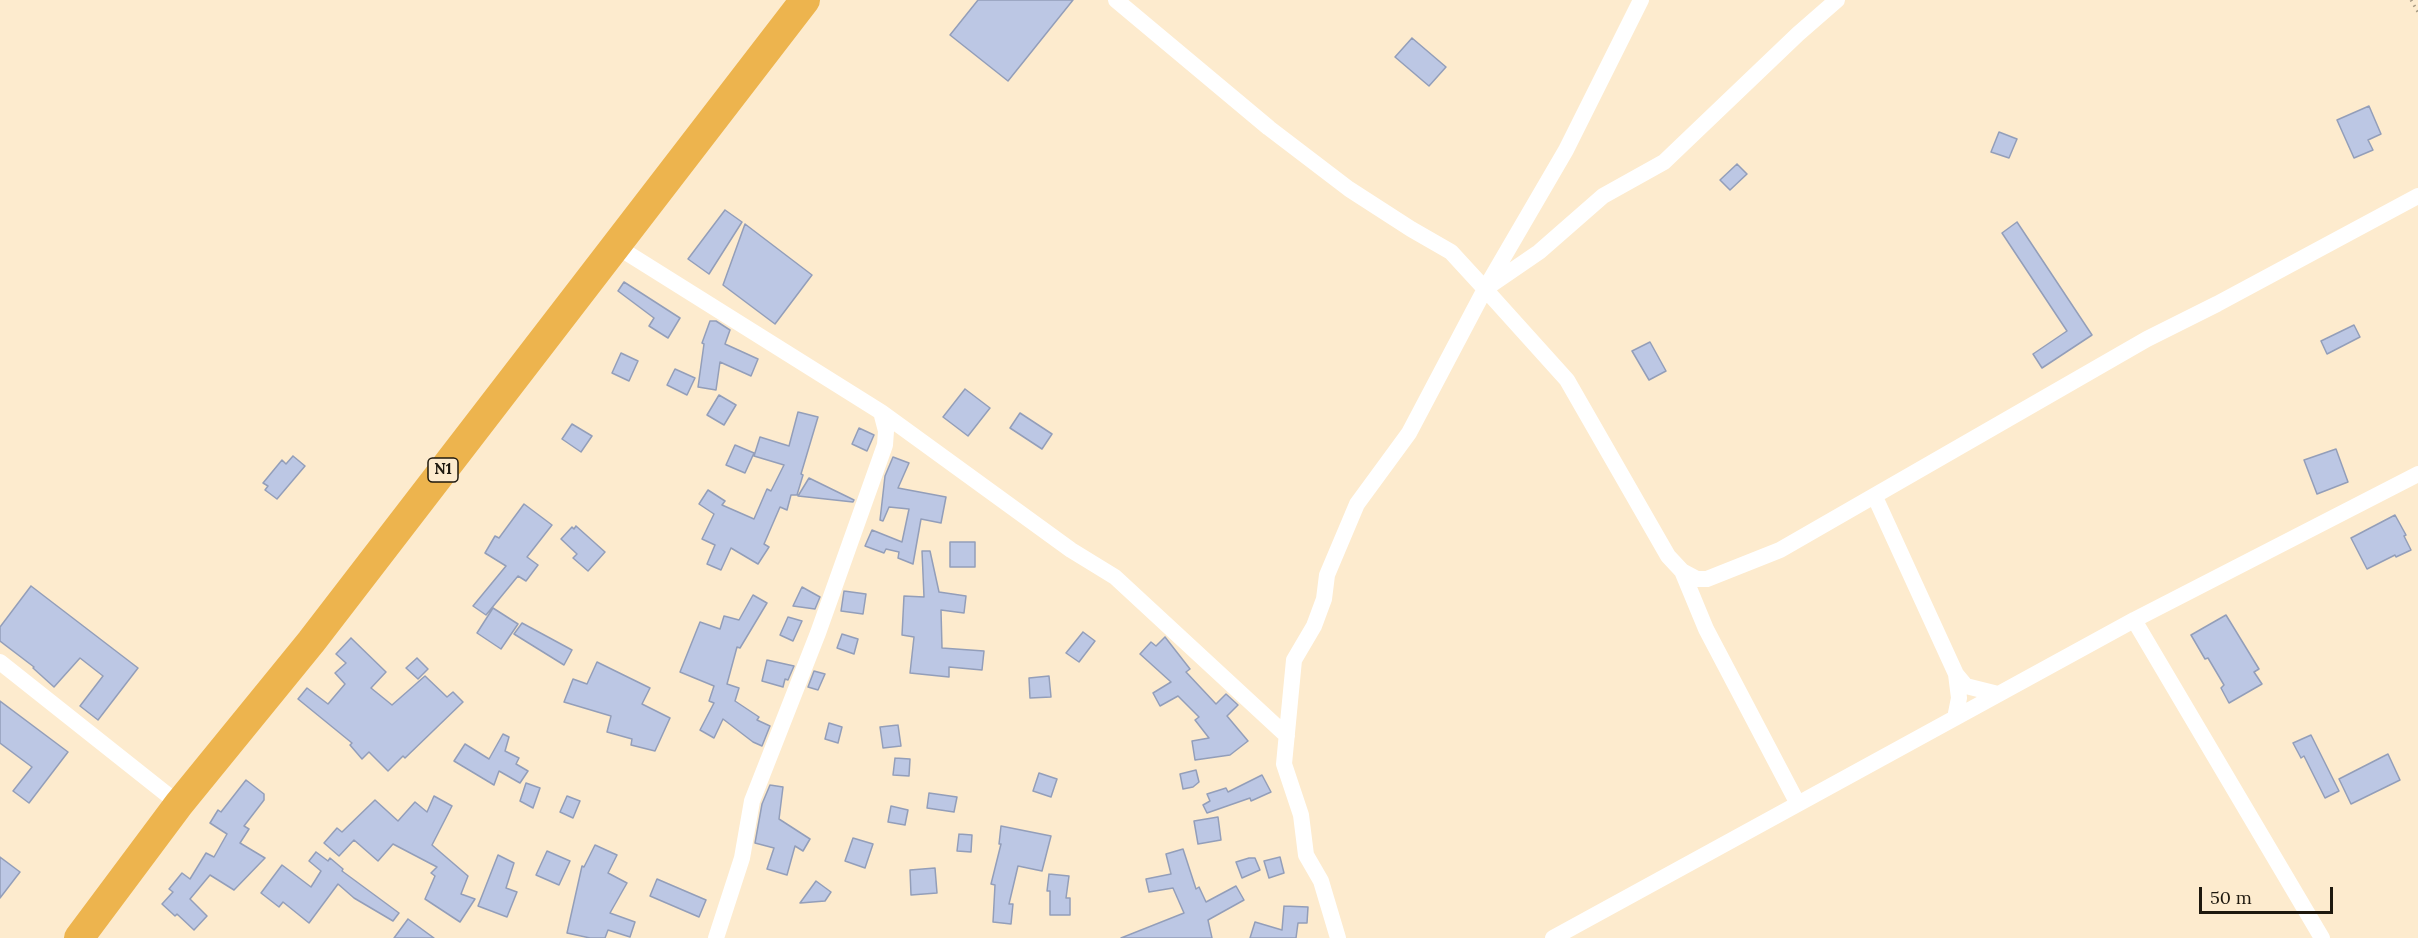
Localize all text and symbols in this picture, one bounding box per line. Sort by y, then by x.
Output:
road number: N1 [428,458,458,482]
scale bar [2202,875,2336,913]
text: 50 m [2210,886,2252,909]

